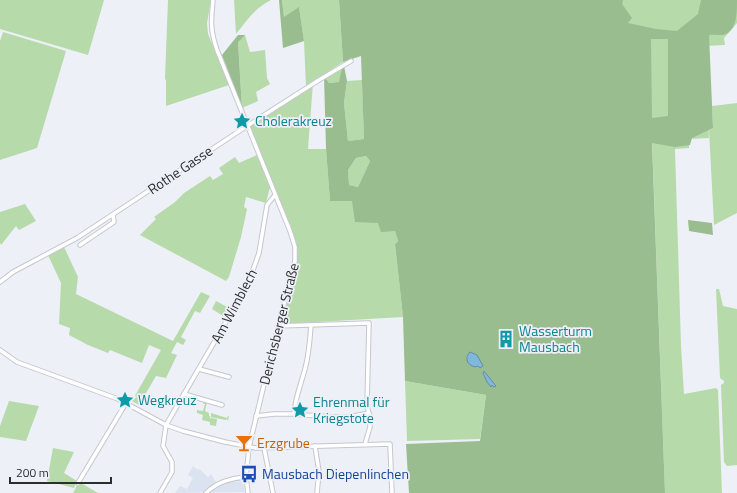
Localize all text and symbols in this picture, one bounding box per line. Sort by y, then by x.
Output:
place label: Cholerakreuz [255,110,332,131]
place icon: Cholerakreuz [232,111,252,131]
street label: Rothe Gasse [143,140,216,199]
street label: Derichsberger Straße [253,261,304,387]
street label: Am Wimblech [205,265,262,347]
place label: Wasserturm Mausbach [519,320,592,357]
building icon: Wasserturm Mausbach [496,329,516,349]
place label: Wegkreuz [138,389,197,410]
place icon: Wegkreuz [115,390,135,410]
place label: Ehrenmal für Kriegstote [313,391,390,428]
place icon: Ehrenmal für Kriegstote [290,400,310,420]
place label: Erzgrube [257,432,310,453]
bar icon: Erzgrube [234,433,254,453]
scale bar [10,459,111,485]
text: 200 m [16,463,49,482]
place label: Mausbach Diepenlinchen [262,463,409,484]
bus stop icon: Mausbach Diepenlinchen [239,464,259,484]

